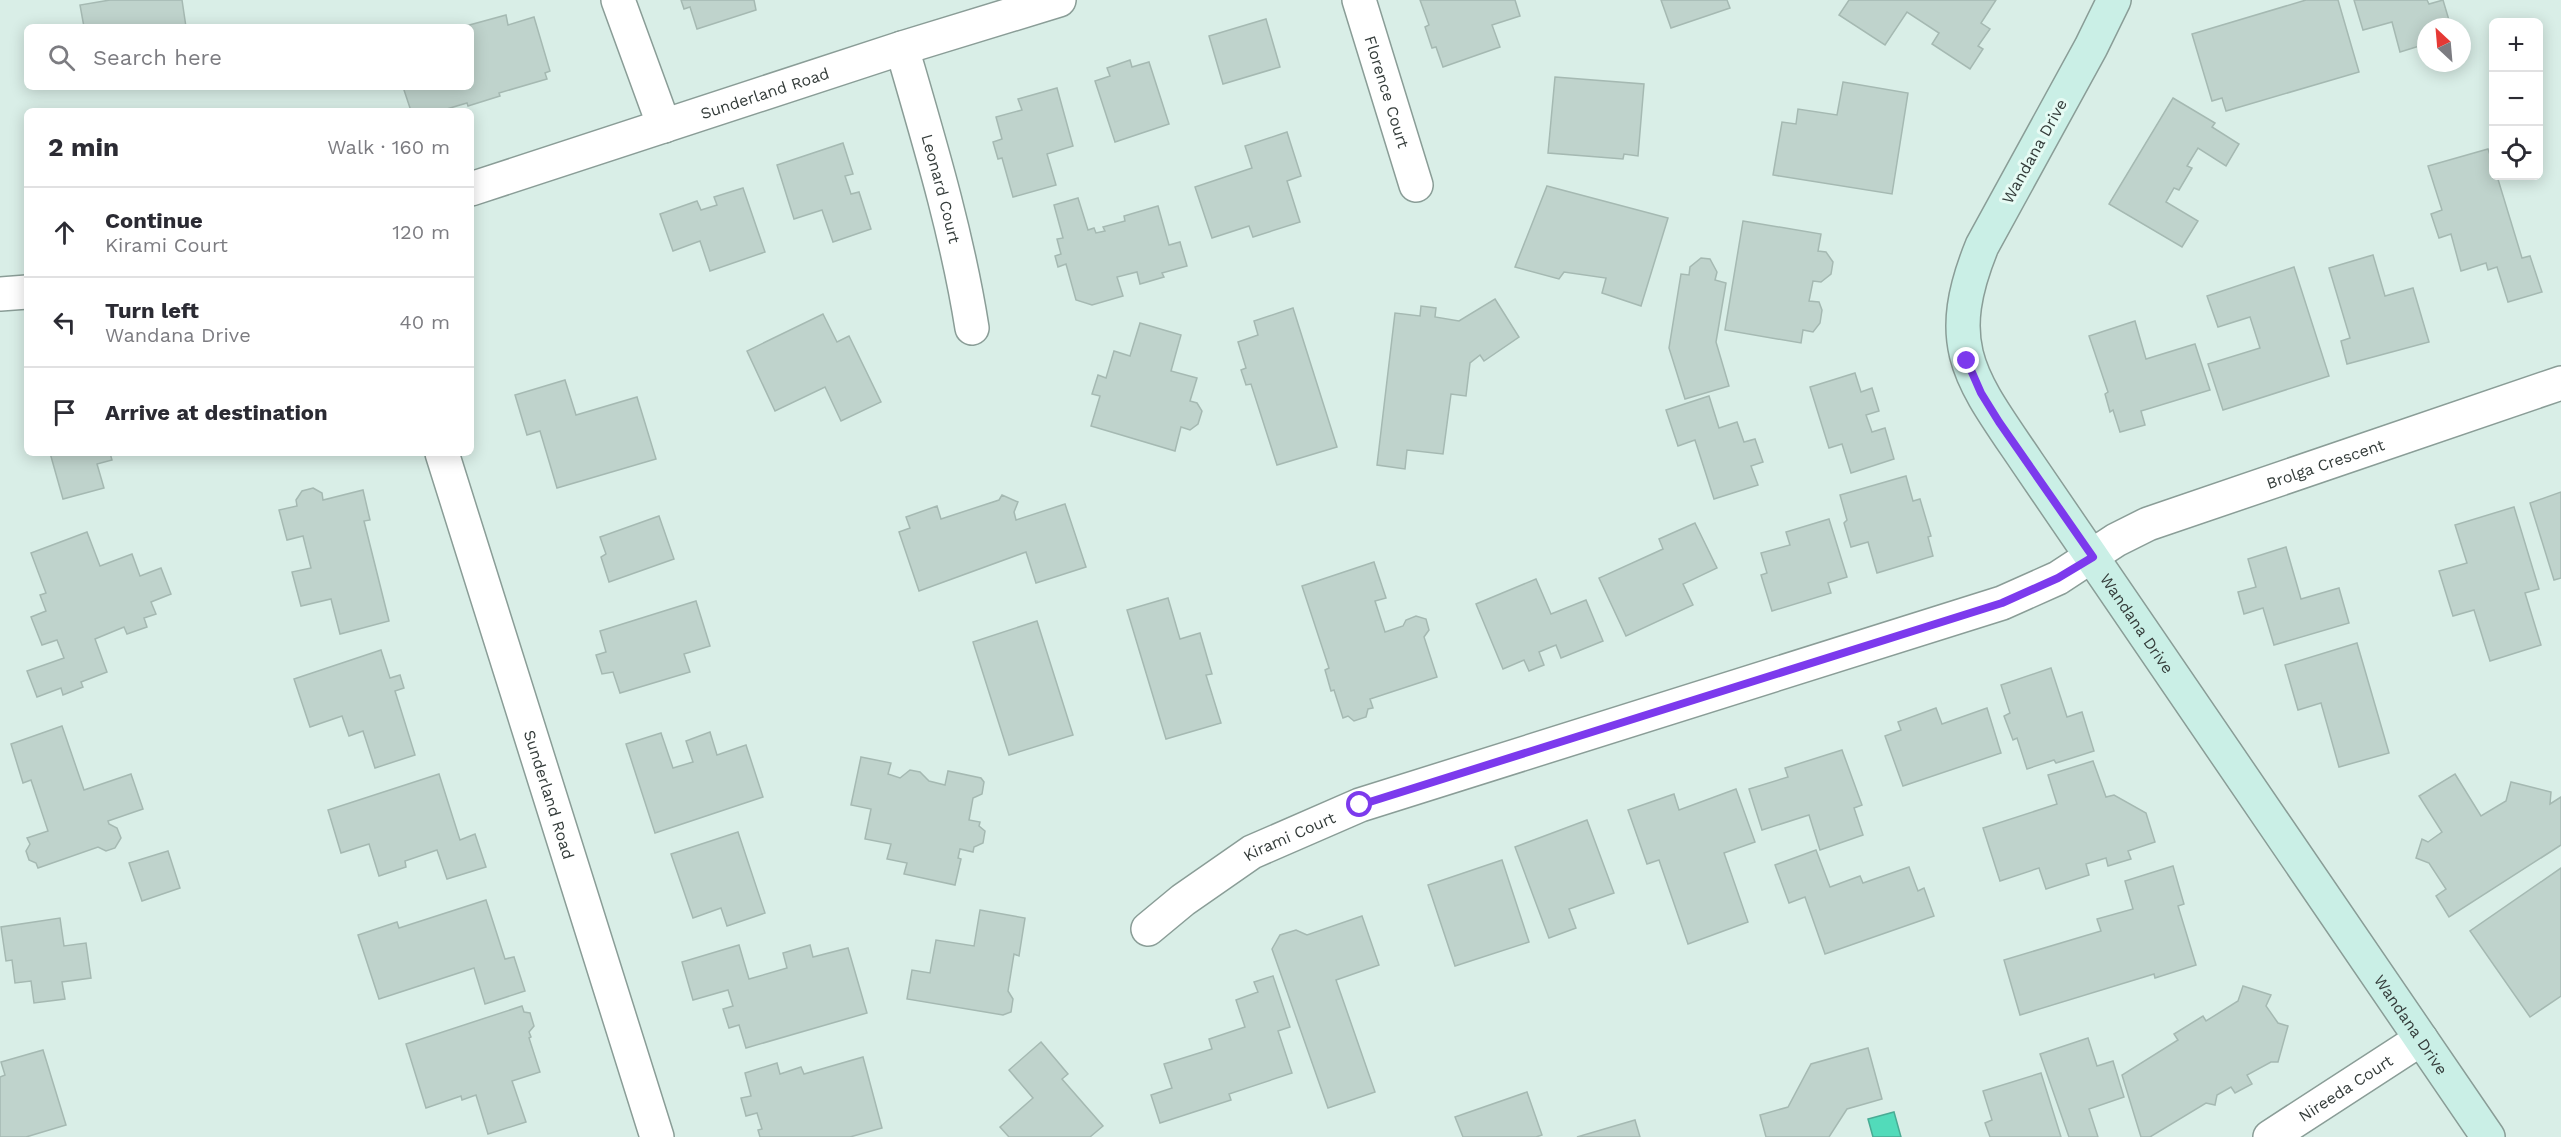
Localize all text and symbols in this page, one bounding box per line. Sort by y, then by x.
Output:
north arrow [2417,18,2471,72]
map controls [2489,18,2543,180]
button: + [2489,18,2543,72]
search box [24,24,474,90]
street label: Florence Court [1361,33,1413,151]
icon: search [45,41,78,74]
text: Search here [93,45,222,70]
street label: Sunderland Road [698,63,832,123]
button: − [2489,72,2543,126]
street label: Wandana Drive [1998,96,2071,207]
button: locate [2489,126,2543,180]
text: 2 min [48,132,119,162]
street label: Leonard Court [917,132,964,245]
text: Walk · 160 m [327,135,450,159]
text: Continue [105,208,203,233]
icon: ahead [48,216,81,249]
text: 120 m [392,220,450,244]
text: Kirami Court [105,233,228,257]
text: Turn left [105,298,199,323]
icon: left [48,306,81,339]
text: 40 m [399,310,450,334]
text: Wandana Drive [105,323,251,347]
route end [1953,347,1979,373]
icon: arrive [48,396,81,429]
text: Arrive at destination [105,400,328,425]
street label: Brolga Crescent [2264,435,2387,493]
street label: Wandana Drive [2096,570,2177,677]
street label: Sunderland Road [520,728,578,862]
route start [1346,791,1372,817]
street label: Kirami Court [1240,808,1338,865]
street label: Wandana Drive [2370,971,2452,1078]
street label: Nireeda Court [2295,1051,2397,1126]

